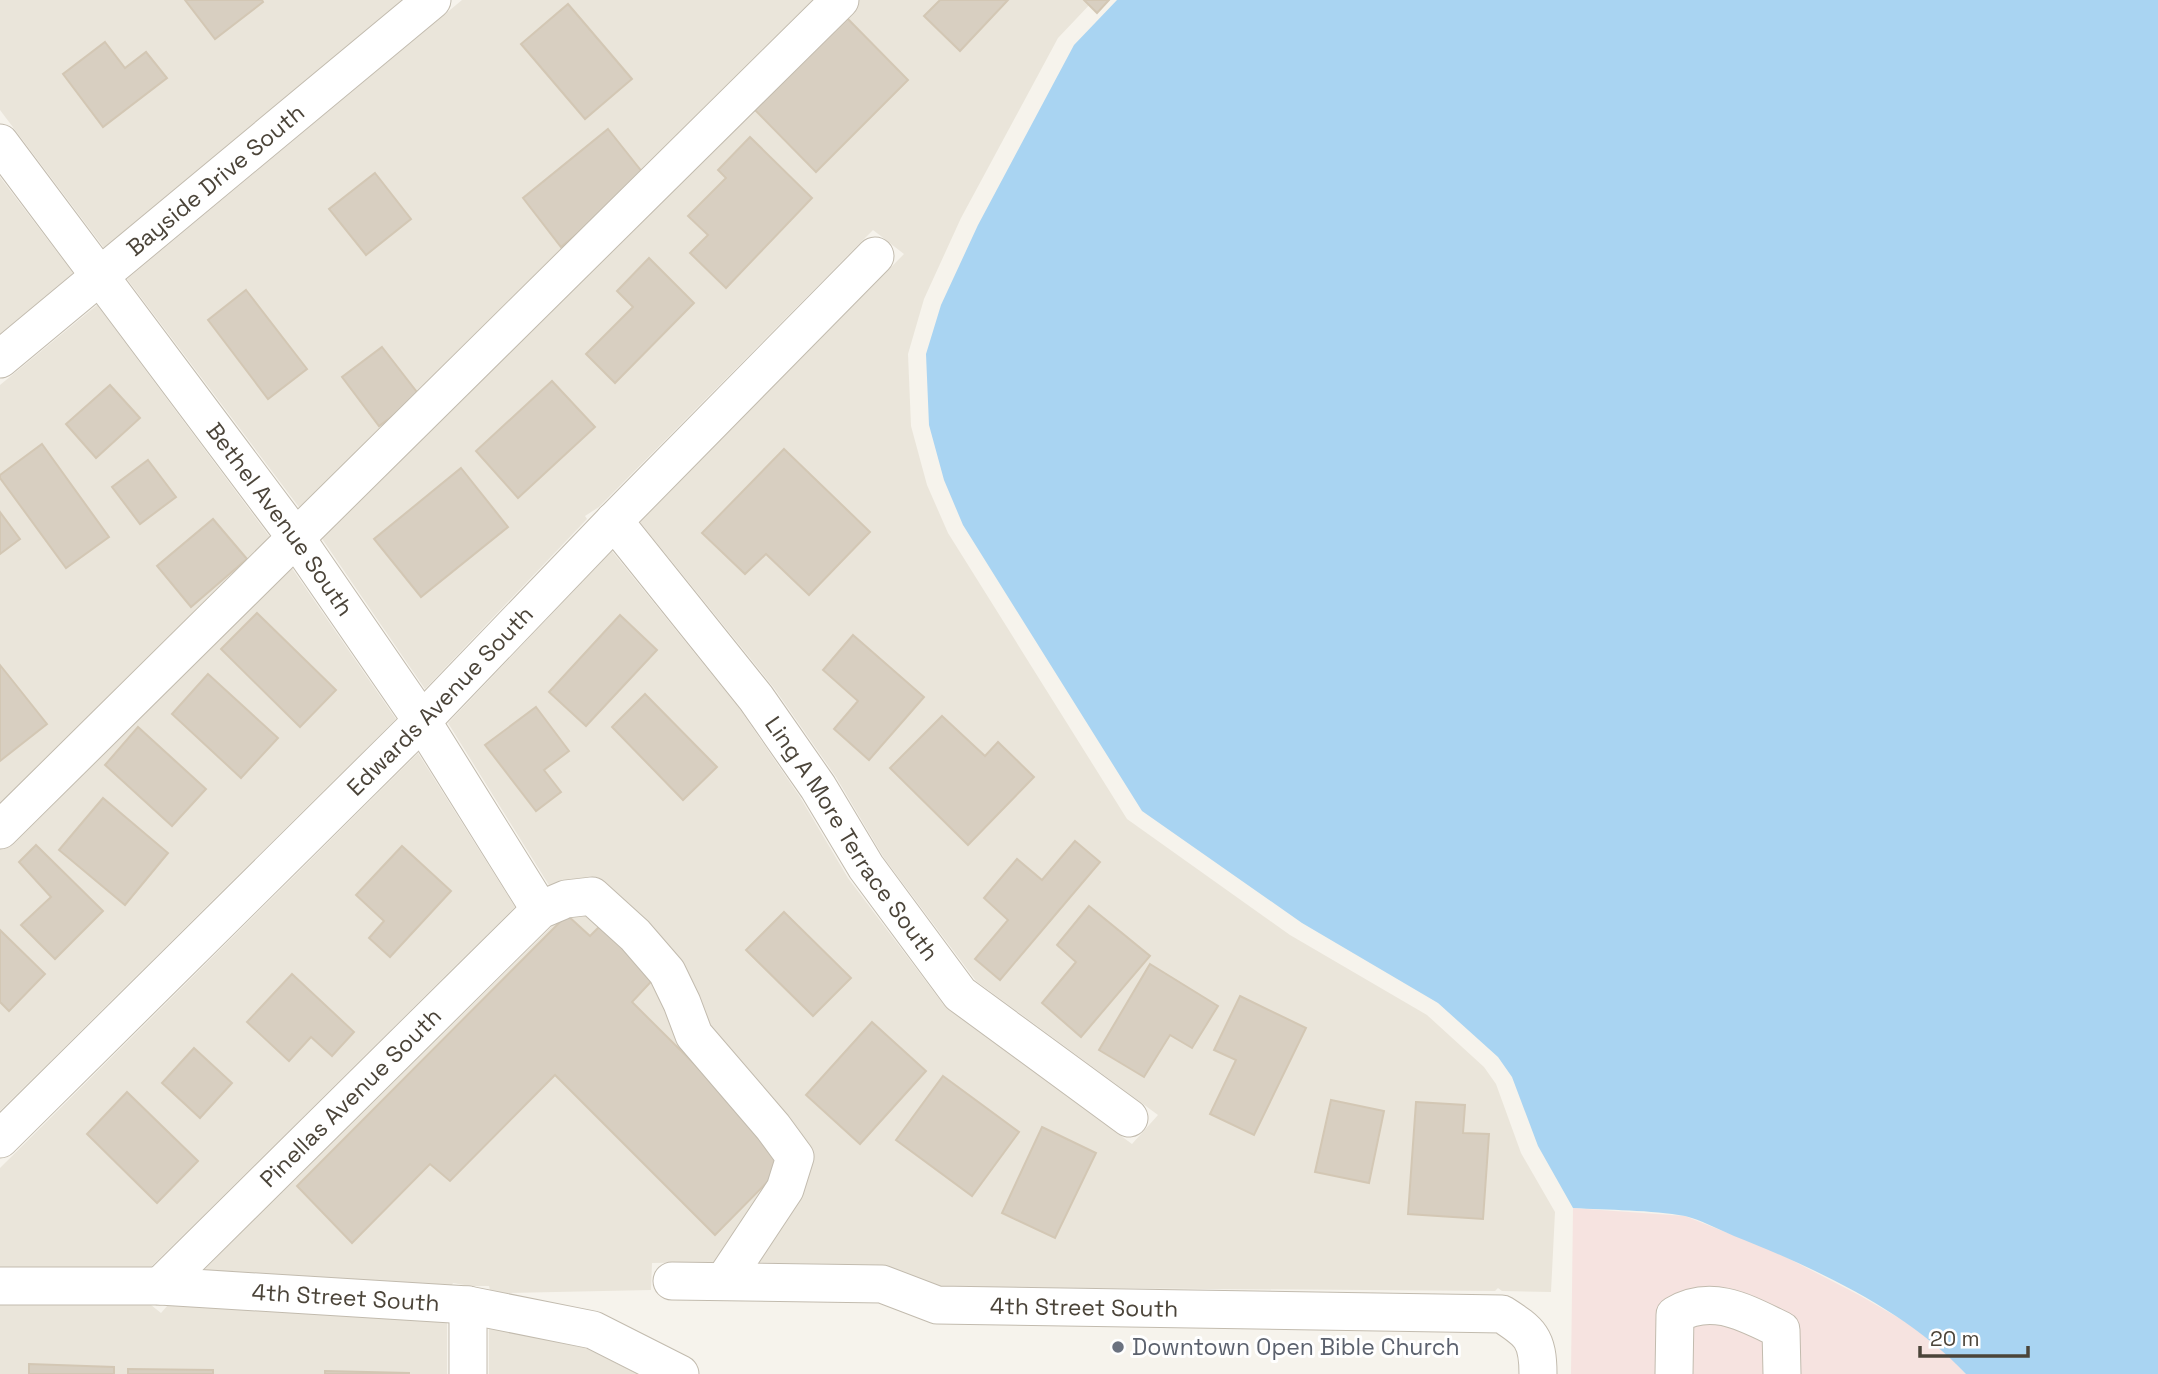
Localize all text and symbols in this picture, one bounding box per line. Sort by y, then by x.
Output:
street label: Bayside Drive South [120,97,310,263]
street label: Bethel Avenue South [200,416,360,622]
street label: Edwards Avenue South [340,599,540,802]
street label: Ling A More Terrace South [758,710,945,967]
street label: Pinellas Avenue South [253,1001,448,1194]
street label: 4th Street South [251,1277,441,1318]
street label: 4th Street South [990,1291,1178,1324]
scale bar [1920,1314,2028,1358]
text: 20 m [1930,1325,1980,1352]
place label: Downtown Open Bible Church [1132,1332,1460,1362]
marker: Downtown Open Bible Church [1110,1339,1126,1355]

